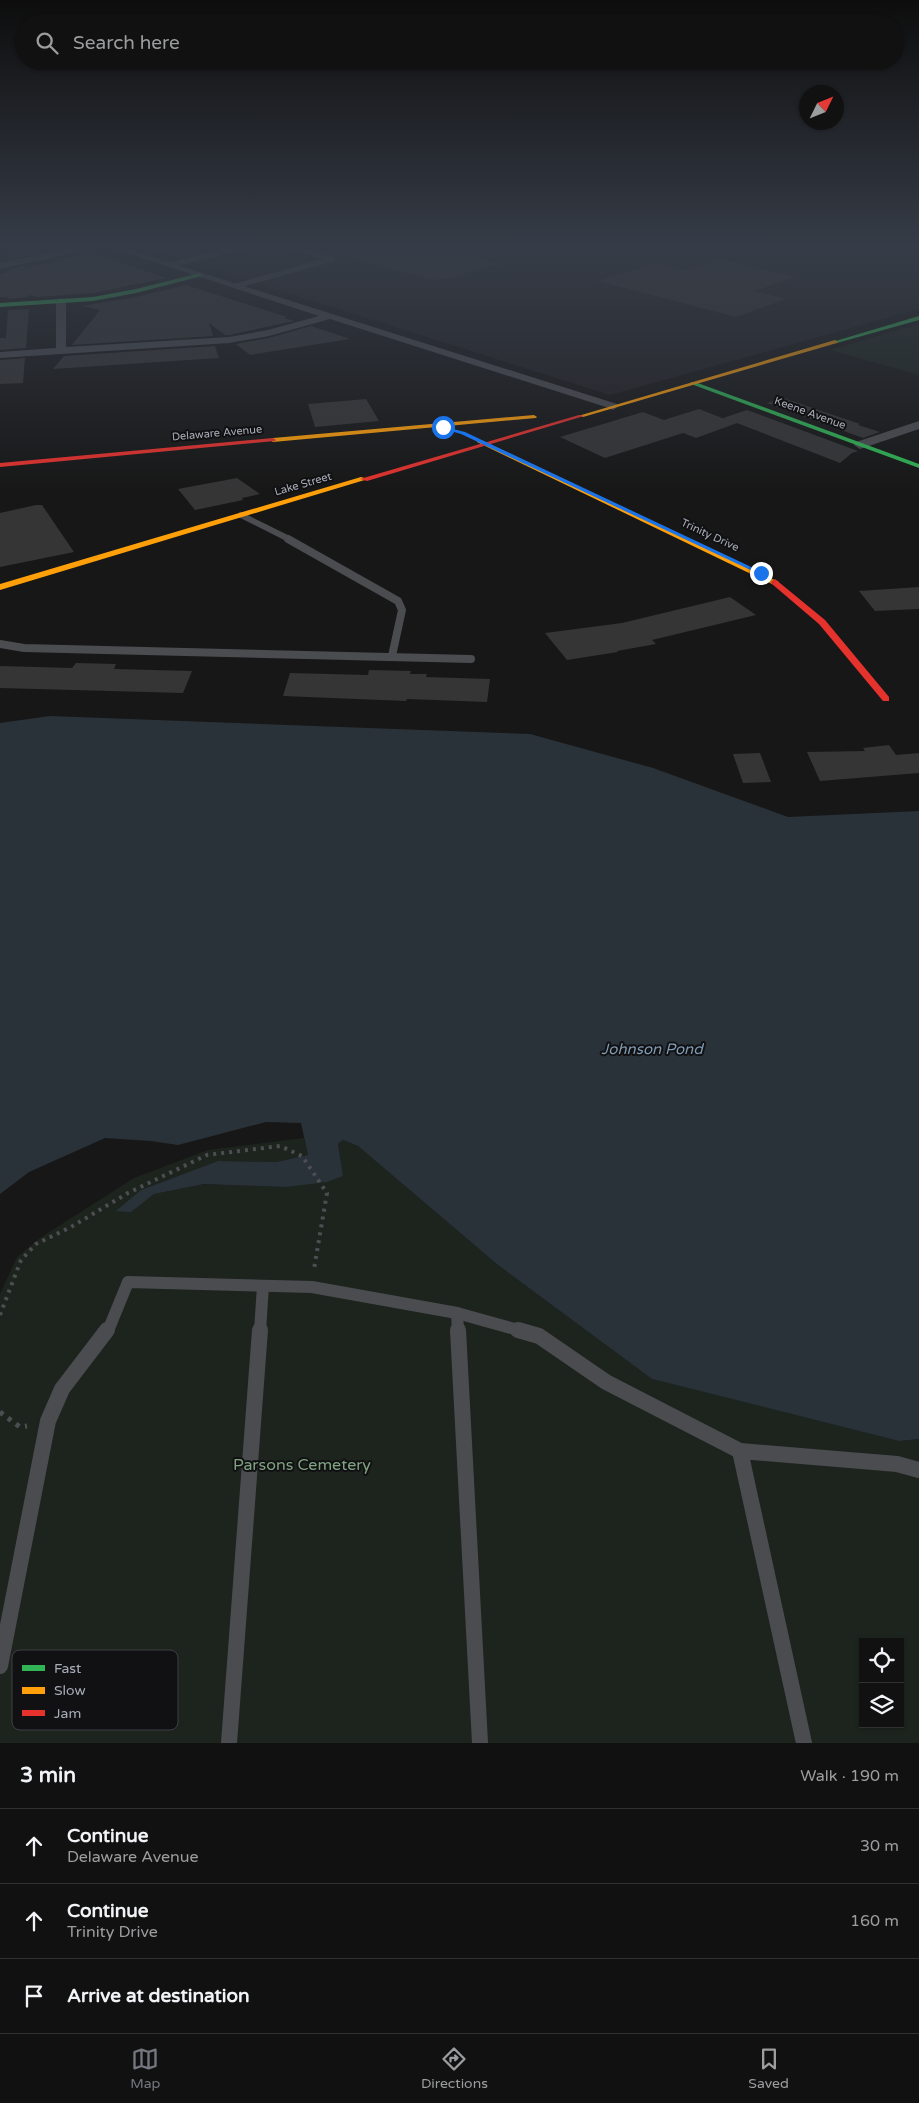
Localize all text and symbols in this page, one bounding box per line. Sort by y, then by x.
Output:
search box [15,15,904,70]
icon: search [33,29,61,57]
text: Search here [73,32,180,54]
north arrow [799,85,844,130]
street label: Keene Avenue [773,394,847,432]
route start [432,416,455,439]
street label: Delaware Avenue [171,423,263,443]
street label: Lake Street [273,470,333,498]
street label: Trinity Drive [679,516,741,554]
route end [750,562,773,585]
water label: Johnson Pond [601,1040,704,1058]
park label: Parsons Cemetery [233,1455,371,1475]
map controls [859,1638,904,1728]
button: locate [859,1638,904,1683]
legend [12,1650,178,1730]
text: Fast [54,1660,82,1677]
text: Slow [54,1682,86,1699]
button: layers [859,1683,904,1728]
text: Jam [54,1705,81,1722]
text: 3 min [20,1763,76,1788]
text: Walk · 190 m [800,1766,899,1786]
text: Continue [67,1825,149,1847]
icon: ahead [20,1832,48,1860]
text: 30 m [860,1836,899,1856]
text: Delaware Avenue [67,1847,199,1867]
text: Continue [67,1900,149,1922]
icon: ahead [20,1907,48,1935]
text: 160 m [850,1911,899,1931]
text: Trinity Drive [67,1922,158,1942]
icon: arrive [20,1982,48,2010]
text: Arrive at destination [67,1985,250,2007]
tab: Map [130,2045,160,2092]
tab: Directions [421,2045,488,2092]
tab: Saved [748,2045,789,2092]

